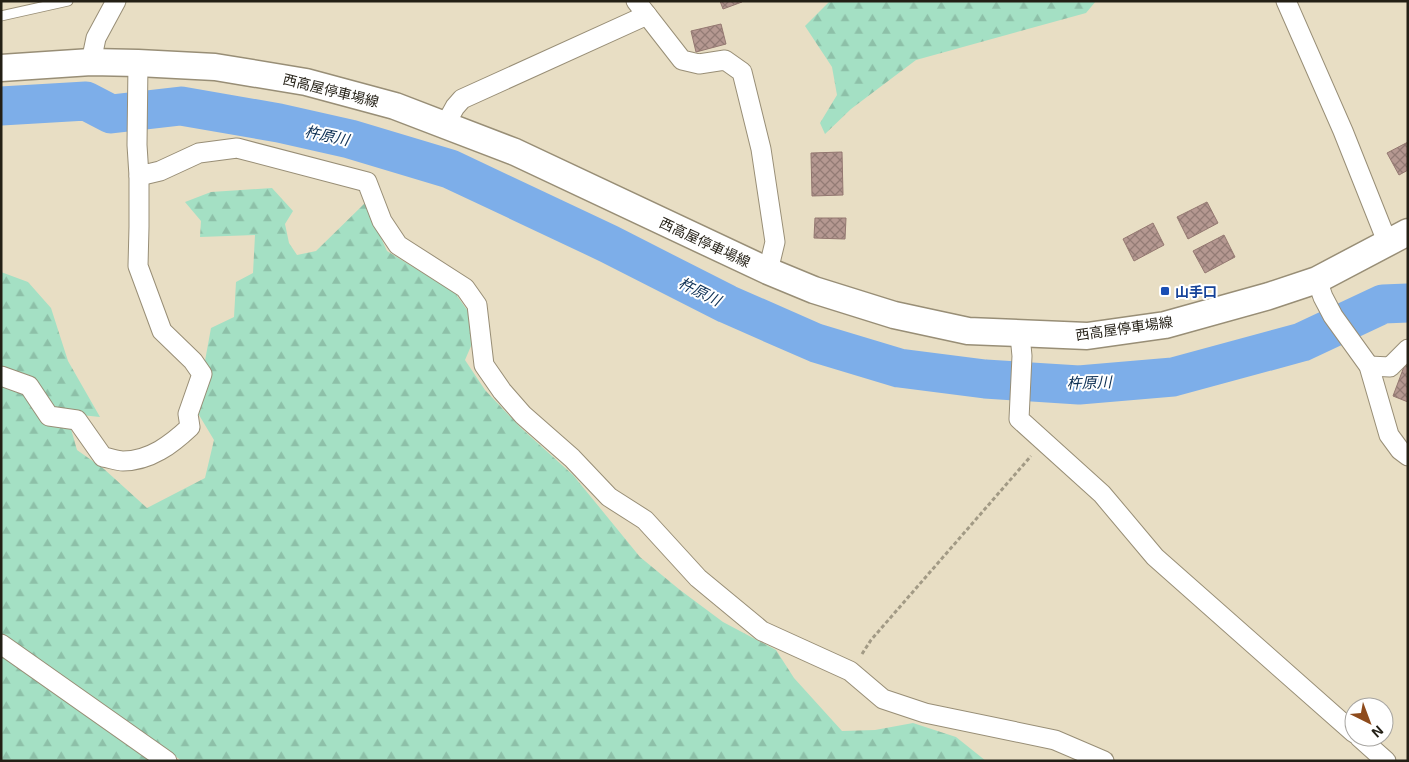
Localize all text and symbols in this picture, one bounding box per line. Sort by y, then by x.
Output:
street label: 西高屋停車場線 [281,70,381,110]
water label: 杵原川 [303,122,353,149]
street label: 西高屋停車場線 [657,214,753,270]
water label: 杵原川 [676,273,726,310]
place label: 山手口 [1175,283,1217,300]
marker: 山手口 [1159,285,1171,297]
street label: 西高屋停車場線 [1074,313,1174,343]
water label: 杵原川 [1066,372,1114,392]
north arrow [1344,697,1394,747]
text: N [1369,722,1387,742]

